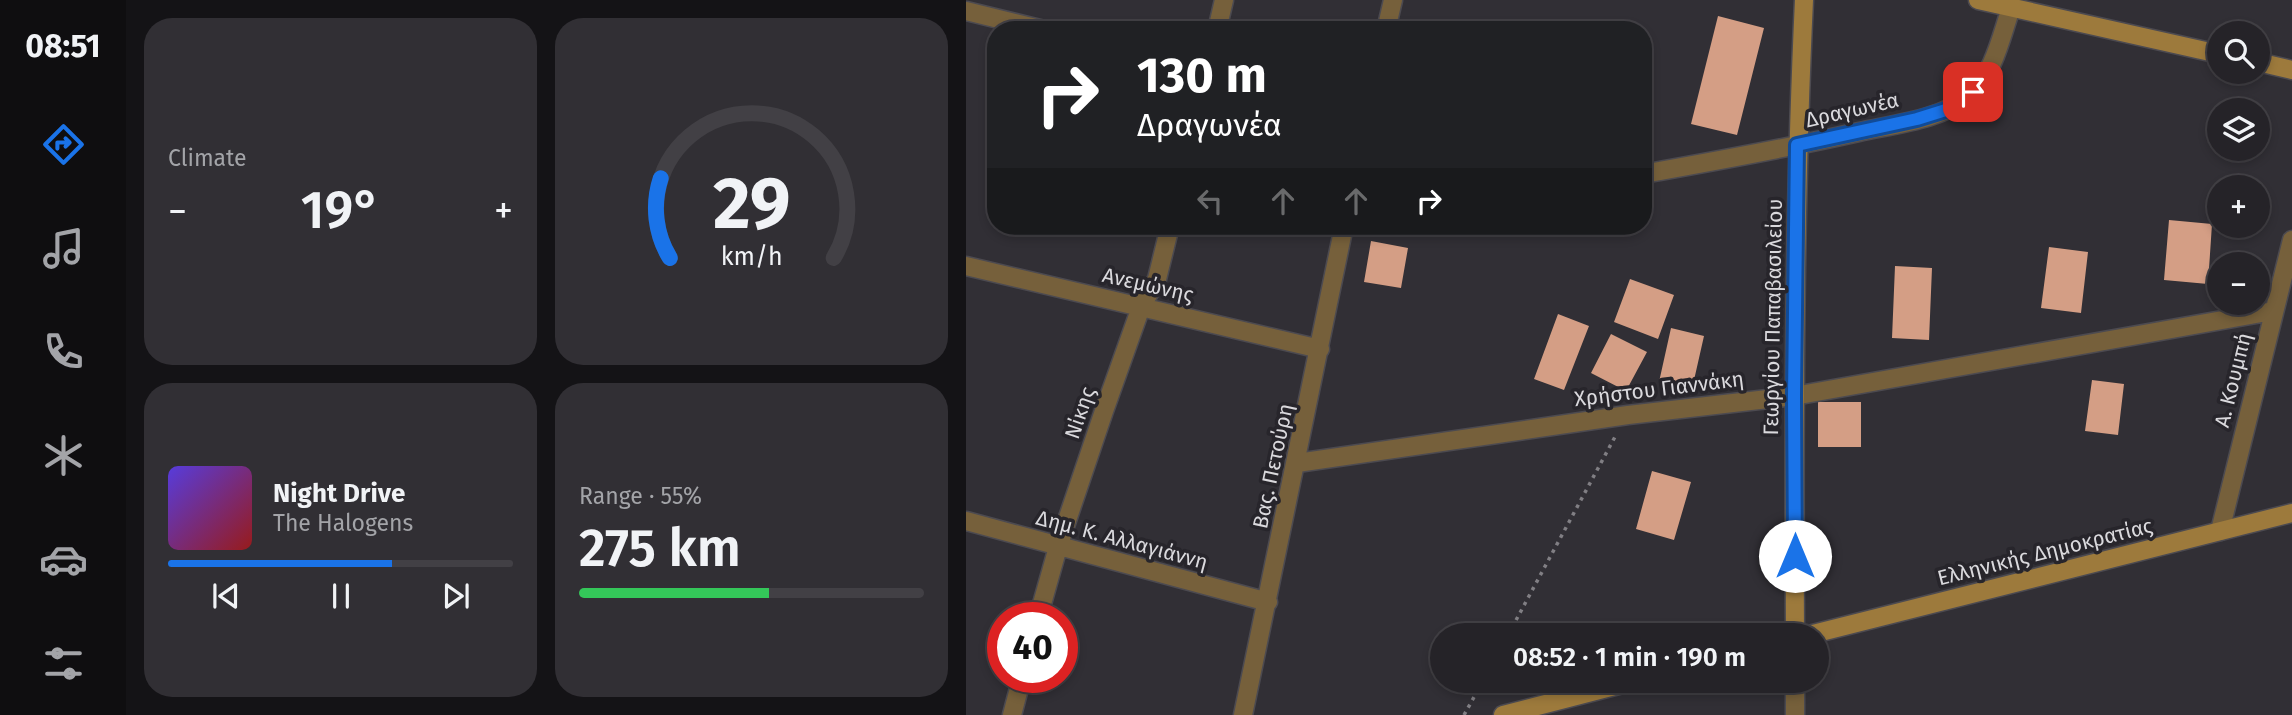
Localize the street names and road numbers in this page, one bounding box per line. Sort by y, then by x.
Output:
street label: Δραγωνέα [1803,87,1901,133]
street label: Γεωργίου Παπαβασιλείου [1758,198,1788,436]
street label: Ανεμώνης [1100,262,1196,308]
street label: Α. Κουμπή [2209,330,2257,430]
street label: Χρήστου Γιαννάκη [1573,366,1745,412]
street label: Νίκης [1059,383,1101,443]
street label: Βας. Πετούρη [1247,401,1299,531]
street label: Δημ. Κ. Αλλαγιάννη [1033,505,1211,575]
street label: Ελληνικής Δημοκρατίας [1935,513,2155,591]

